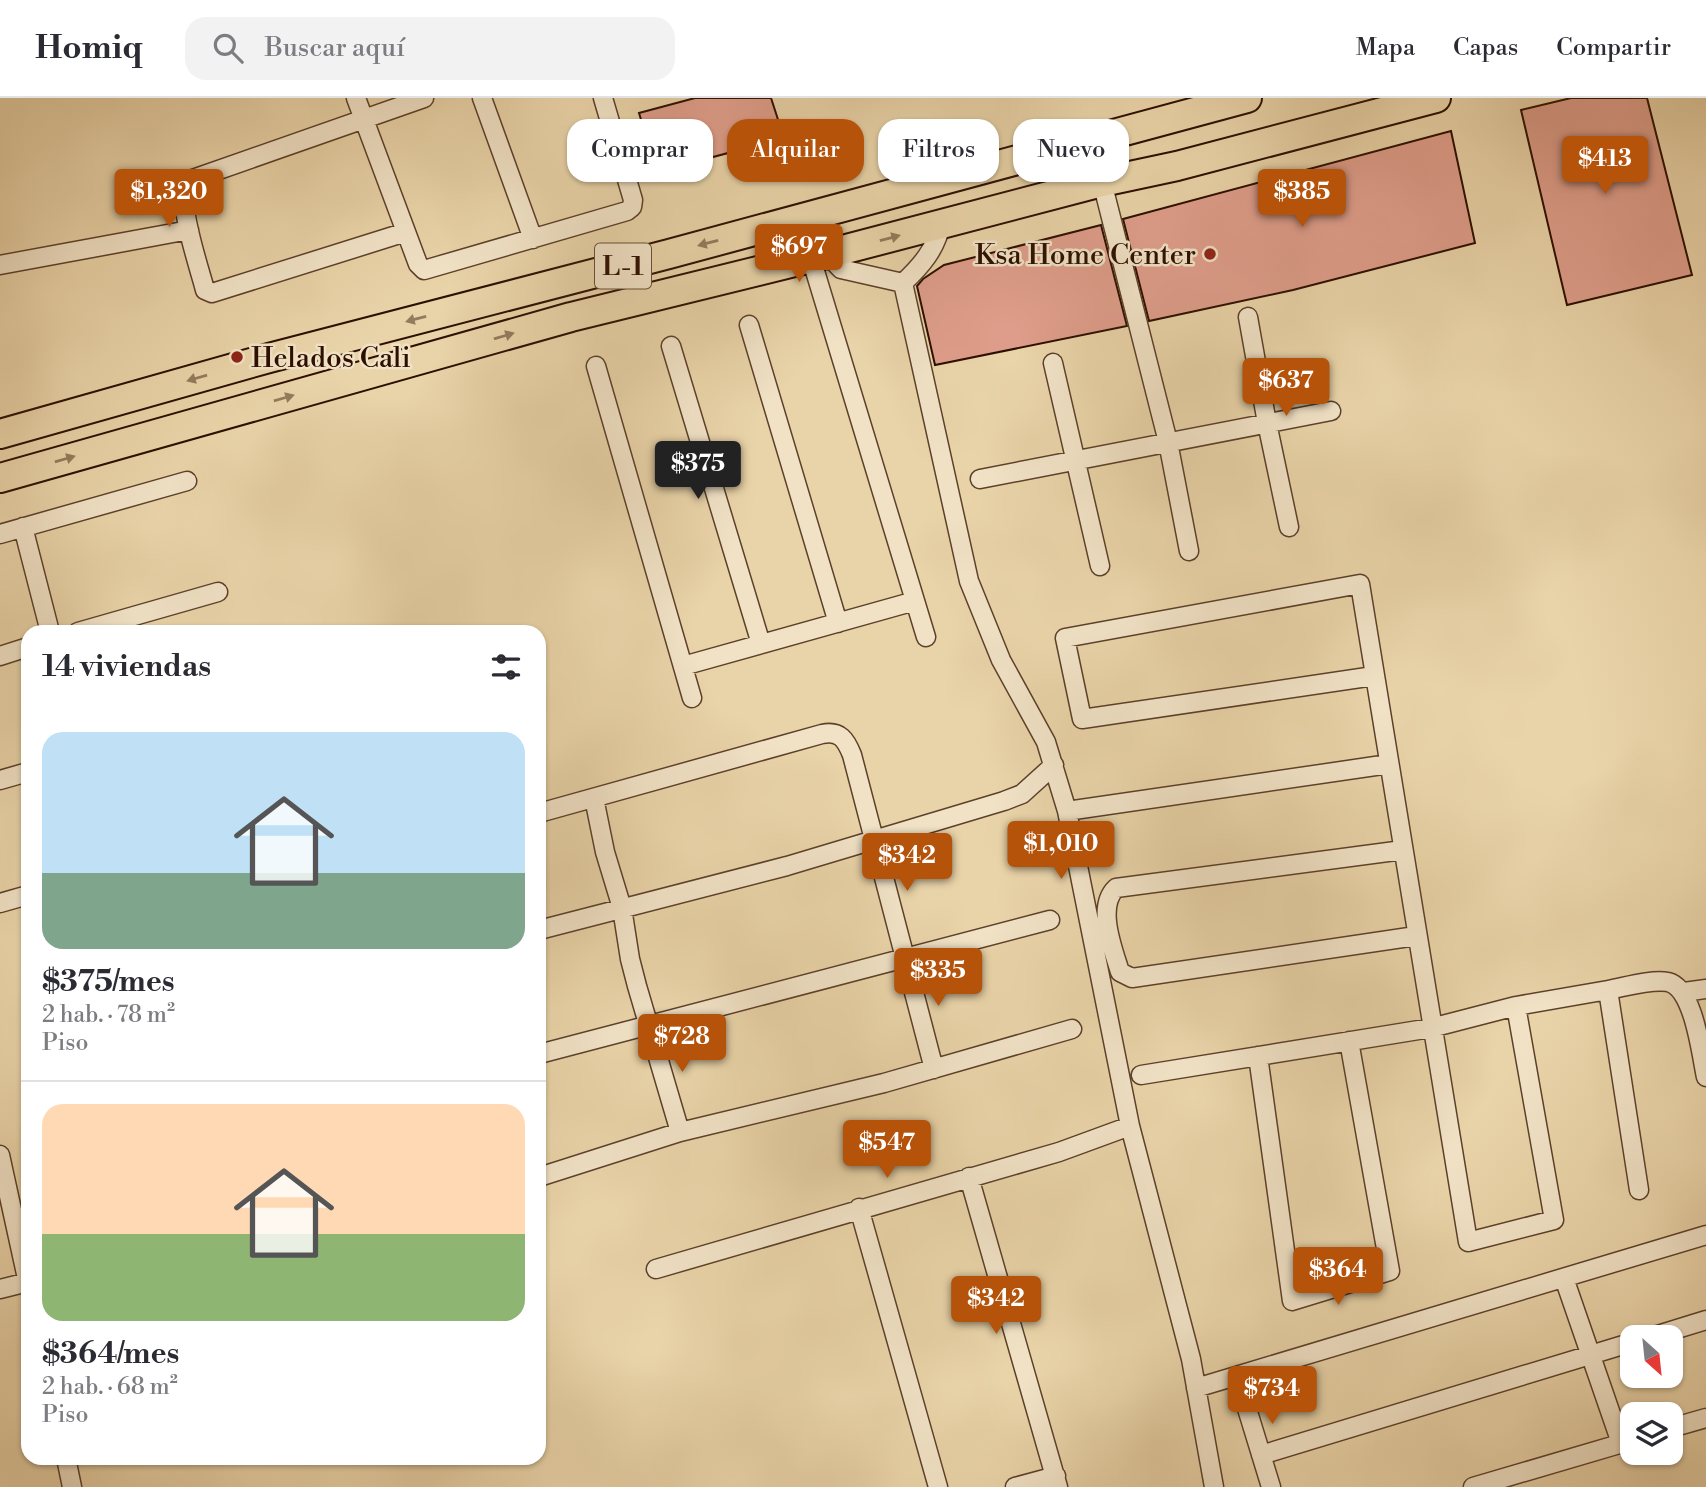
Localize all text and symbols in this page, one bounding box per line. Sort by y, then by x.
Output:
search box [185,17,675,80]
text: Homiq [35,28,143,69]
icon: search [209,29,247,67]
text: Buscar aquí [265,32,405,64]
text: Mapa [1356,33,1415,63]
text: Capas [1453,33,1518,63]
text: Compartir [1556,33,1671,63]
chip: Comprar [567,119,713,182]
chip: Alquilar [727,119,864,182]
chip: Filtros [878,119,999,182]
chip: Nuevo [1013,119,1129,182]
pin: $413 [1564,136,1646,196]
text: $413 [1578,145,1632,173]
pin: $1,320 [112,170,226,229]
pin: $385 [1261,170,1343,229]
text: $1,320 [130,178,208,206]
text: $385 [1274,178,1330,206]
pin: $697 [758,225,840,284]
one-way arrow [880,232,901,242]
text: $697 [771,233,827,261]
place label: Ksa Home Center [975,238,1196,273]
one-way arrow [697,239,718,249]
road number: L-1 [595,244,651,288]
marker: Ksa Home Center [1202,246,1218,262]
one-way arrow [405,314,427,325]
one-way arrow [493,331,514,341]
place label: Helados Cali [251,341,411,376]
marker: Helados Cali [229,349,245,365]
pin: $637 [1245,358,1327,418]
text: $637 [1258,367,1314,395]
one-way arrow [186,374,207,384]
one-way arrow [274,392,295,402]
pin: $375 [657,442,739,501]
text: $375 [671,450,725,478]
one-way arrow [55,453,77,464]
text: 14 viviendas [42,648,211,686]
icon: filters [487,648,525,686]
icon: home [221,778,347,904]
pin: $1,010 [1004,822,1118,881]
text: $1,010 [1023,830,1099,858]
pin: $342 [866,834,948,893]
text: $342 [878,842,936,870]
pin: $335 [897,948,979,1008]
text: $335 [910,957,966,985]
text: $375/mes [42,963,175,1001]
text: 2 hab. · 78 m² [42,1001,175,1029]
pin: $728 [641,1014,723,1074]
text: $728 [654,1023,710,1051]
text: Piso [42,1029,88,1057]
pin: $547 [846,1121,928,1180]
text: $547 [859,1129,915,1157]
icon: home [221,1150,347,1276]
pin: $364 [1297,1248,1379,1307]
text: $364 [1309,1256,1367,1284]
pin: $342 [955,1276,1037,1336]
text: $342 [967,1285,1025,1313]
north arrow [1620,1325,1684,1388]
map controls [1620,1325,1683,1465]
text: $364/mes [42,1335,179,1373]
pin: $734 [1231,1366,1313,1426]
text: 2 hab. · 68 m² [42,1373,178,1401]
text: $734 [1244,1375,1300,1403]
text: Piso [42,1401,88,1429]
button: layers [1620,1402,1683,1465]

